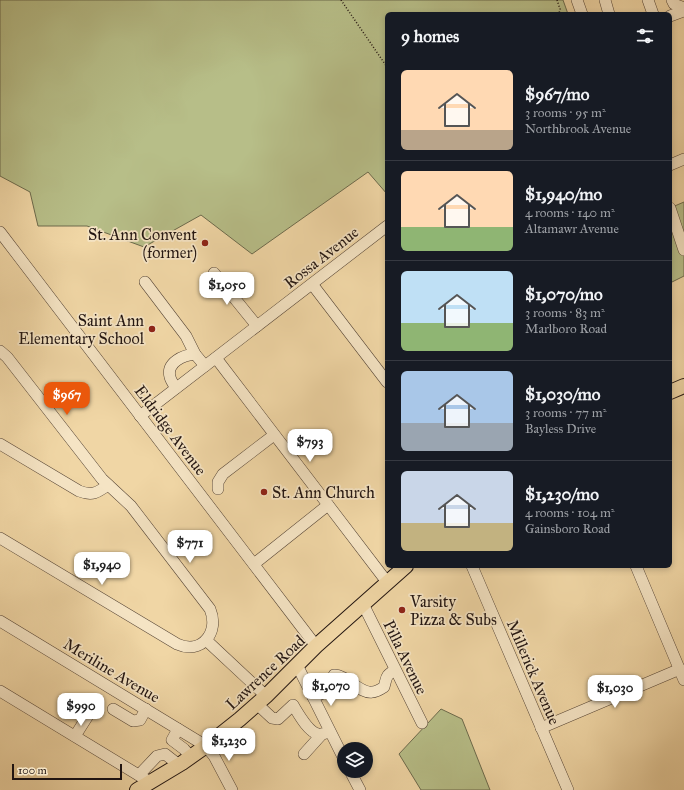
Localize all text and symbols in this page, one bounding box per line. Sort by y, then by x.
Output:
icon: filters [634,25,656,47]
text: 9 homes [401,26,459,47]
text: $967/mo [525,84,590,105]
icon: home [433,86,481,134]
text: 3 rooms · 95 m² [525,105,606,121]
text: Northbrook Avenue [525,121,631,137]
text: $1,940/mo [525,184,602,205]
icon: home [433,187,481,235]
text: 4 rooms · 140 m² [525,205,615,221]
text: Altamawr Avenue [525,221,619,237]
street label: Rossa Avenue [280,222,363,292]
place label: St. Ann Convent (former) [88,225,197,263]
marker: St. Ann Convent (former) [200,238,210,248]
pin: $1,050 [194,272,260,306]
text: $1,050 [208,277,246,293]
text: $1,070/mo [525,284,603,305]
icon: home [433,287,481,335]
text: 3 rooms · 83 m² [525,305,605,321]
place label: Saint Ann Elementary School [18,311,145,348]
text: Marlboro Road [525,321,607,337]
marker: Saint Ann Elementary School [147,324,157,334]
pin: $967 [43,382,91,416]
street label: Eldridge Avenue [130,382,211,480]
text: $1,030/mo [525,384,600,405]
text: $967 [53,387,81,403]
icon: home [433,387,481,435]
text: 3 rooms · 77 m² [525,405,607,421]
text: Bayless Drive [525,421,596,437]
pin: $793 [286,429,334,463]
text: $793 [297,434,323,450]
place label: St. Ann Church [272,483,375,502]
text: $1,230/mo [525,484,599,505]
marker: St. Ann Church [259,487,269,497]
icon: home [433,487,481,535]
text: 4 rooms · 104 m² [525,505,615,521]
text: Gainsboro Road [525,521,610,537]
pin: $771 [166,530,214,564]
text: $771 [177,535,203,551]
pin: $1,940 [69,552,135,586]
text: $1,940 [83,557,121,573]
place label: Varsity Pizza & Subs [409,592,497,629]
marker: Varsity Pizza & Subs [397,605,407,615]
street label: Pilla Avenue [379,617,432,698]
street label: Millerick Avenue [503,617,564,728]
street label: Lawrence Road [222,631,309,714]
street label: Meriline Avenue [60,634,164,707]
pin: $1,070 [298,673,364,707]
pin: $1,030 [582,675,648,709]
text: $1,070 [312,678,350,694]
text: $1,030 [597,680,633,696]
pin: $990 [57,693,105,727]
text: $990 [66,698,96,714]
pin: $1,230 [196,728,262,762]
text: $1,230 [211,733,247,749]
map controls [337,742,373,778]
button: layers [337,742,373,778]
scale bar [12,762,122,781]
text: 100 m [18,764,47,777]

